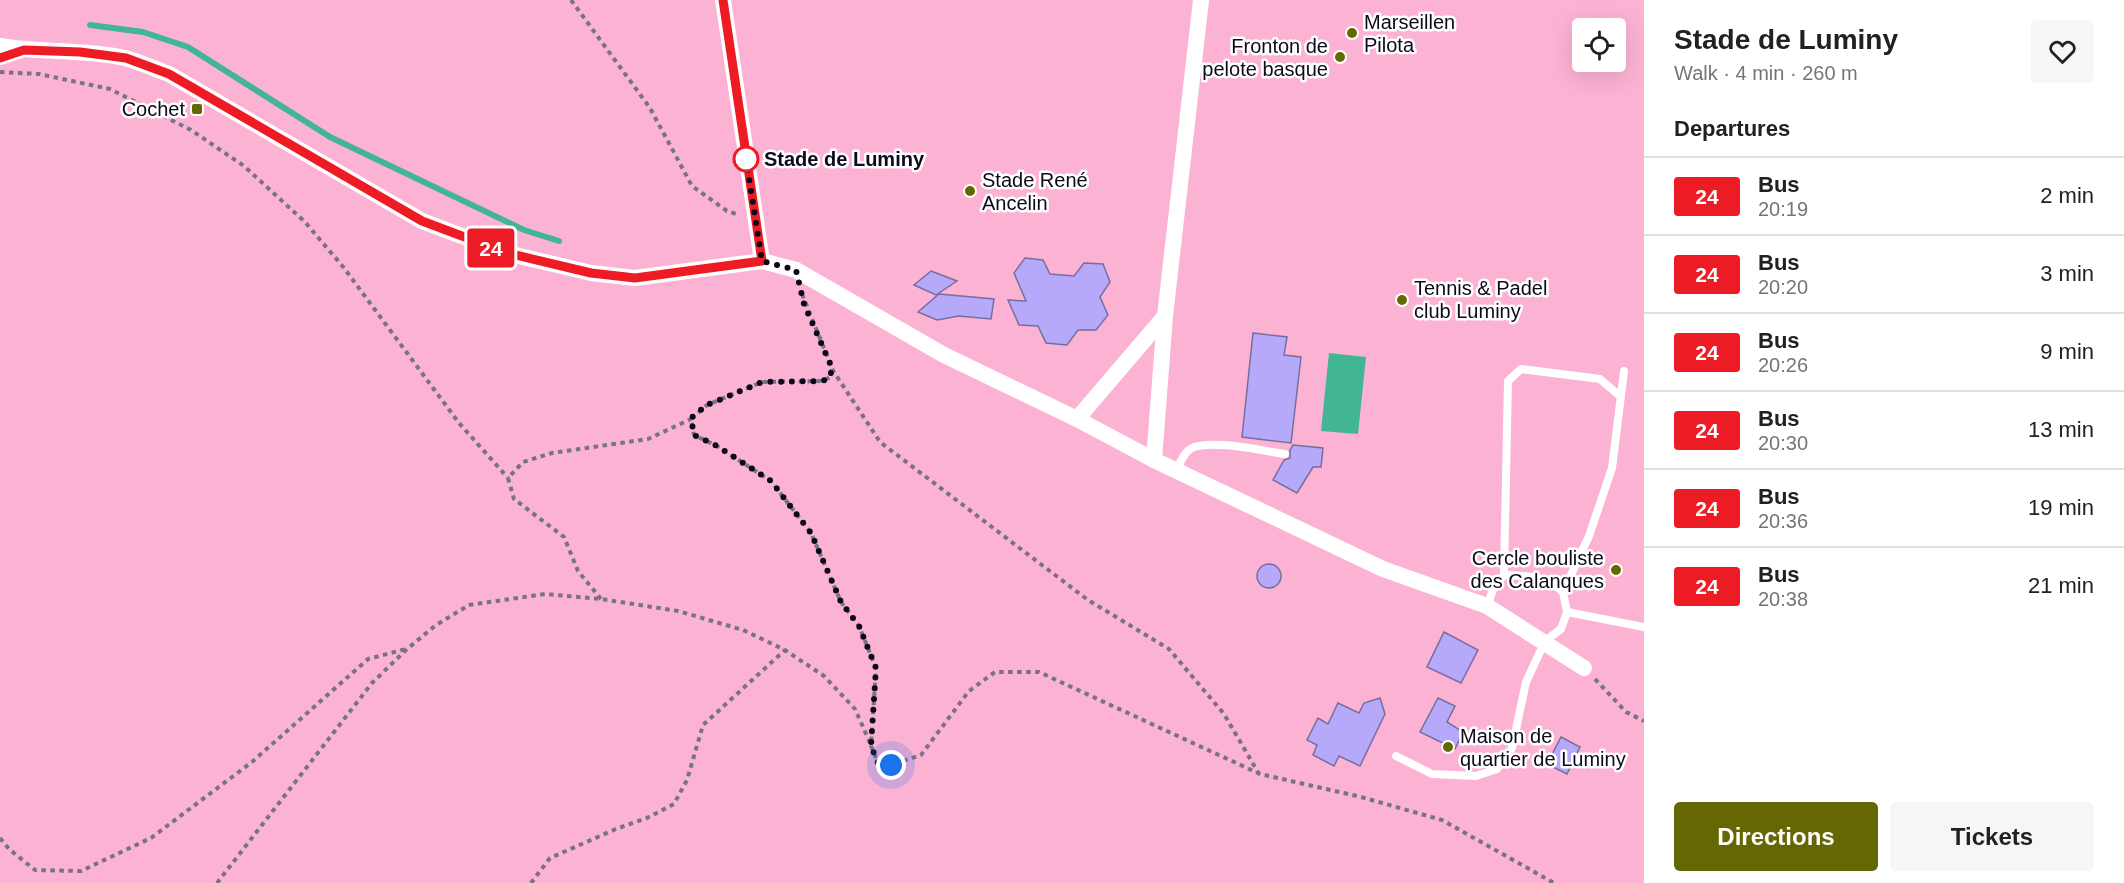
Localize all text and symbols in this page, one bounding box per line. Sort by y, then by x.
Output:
place label: Marseillen Pilota [1364,11,1455,56]
map controls [1572,18,1626,72]
button: locate [1572,18,1626,72]
button: heart [2031,20,2094,83]
text: Stade de Luminy [1674,24,1898,55]
marker: Marseillen Pilota [1345,26,1359,40]
place label: Fronton de pelote basque [1202,35,1328,80]
marker: Fronton de pelote basque [1333,50,1347,64]
text: Walk · 4 min · 260 m [1674,62,1858,84]
place label: Cochet [122,98,185,120]
marker: Cochet [190,102,204,116]
text: Departures [1674,116,1790,141]
marker: Stade de Luminy [733,146,759,172]
place label: Stade de Luminy [764,148,925,170]
place label: Stade René Ancelin [982,169,1088,214]
text: Bus [1758,172,1800,197]
text: 2 min [2040,183,2094,208]
marker: Stade René Ancelin [963,184,977,198]
text: 24 [1695,185,1719,208]
text: 20:19 [1758,198,1808,220]
line badge: 24 [464,228,518,268]
text: 24 [479,237,503,260]
text: Bus [1758,250,1800,275]
text: 3 min [2040,261,2094,286]
text: 24 [1695,263,1719,286]
text: 20:20 [1758,276,1808,298]
place label: Tennis & Padel club Luminy [1414,277,1547,322]
marker: Tennis & Padel club Luminy [1395,293,1409,307]
text: Bus [1758,328,1800,353]
text: 9 min [2040,339,2094,364]
text: 24 [1695,341,1719,364]
text: 20:26 [1758,354,1808,376]
text: Bus [1758,406,1800,431]
text: 13 min [2028,417,2094,442]
text: 24 [1695,419,1719,442]
text: 20:30 [1758,432,1808,454]
text: Bus [1758,484,1800,509]
text: 19 min [2028,495,2094,520]
text: 24 [1695,497,1719,520]
text: 20:36 [1758,510,1808,532]
place label: Cercle bouliste des Calanques [1471,547,1604,592]
text: Bus [1758,562,1800,587]
marker: Cercle bouliste des Calanques [1609,563,1623,577]
text: 21 min [2028,573,2094,598]
text: 24 [1695,575,1719,598]
text: 20:38 [1758,588,1808,610]
place label: Maison de quartier de Luminy [1460,725,1626,770]
marker: Maison de quartier de Luminy [1441,740,1455,754]
your location [876,750,906,780]
button: Directions [1674,802,1878,871]
button: Tickets [1890,802,2094,871]

